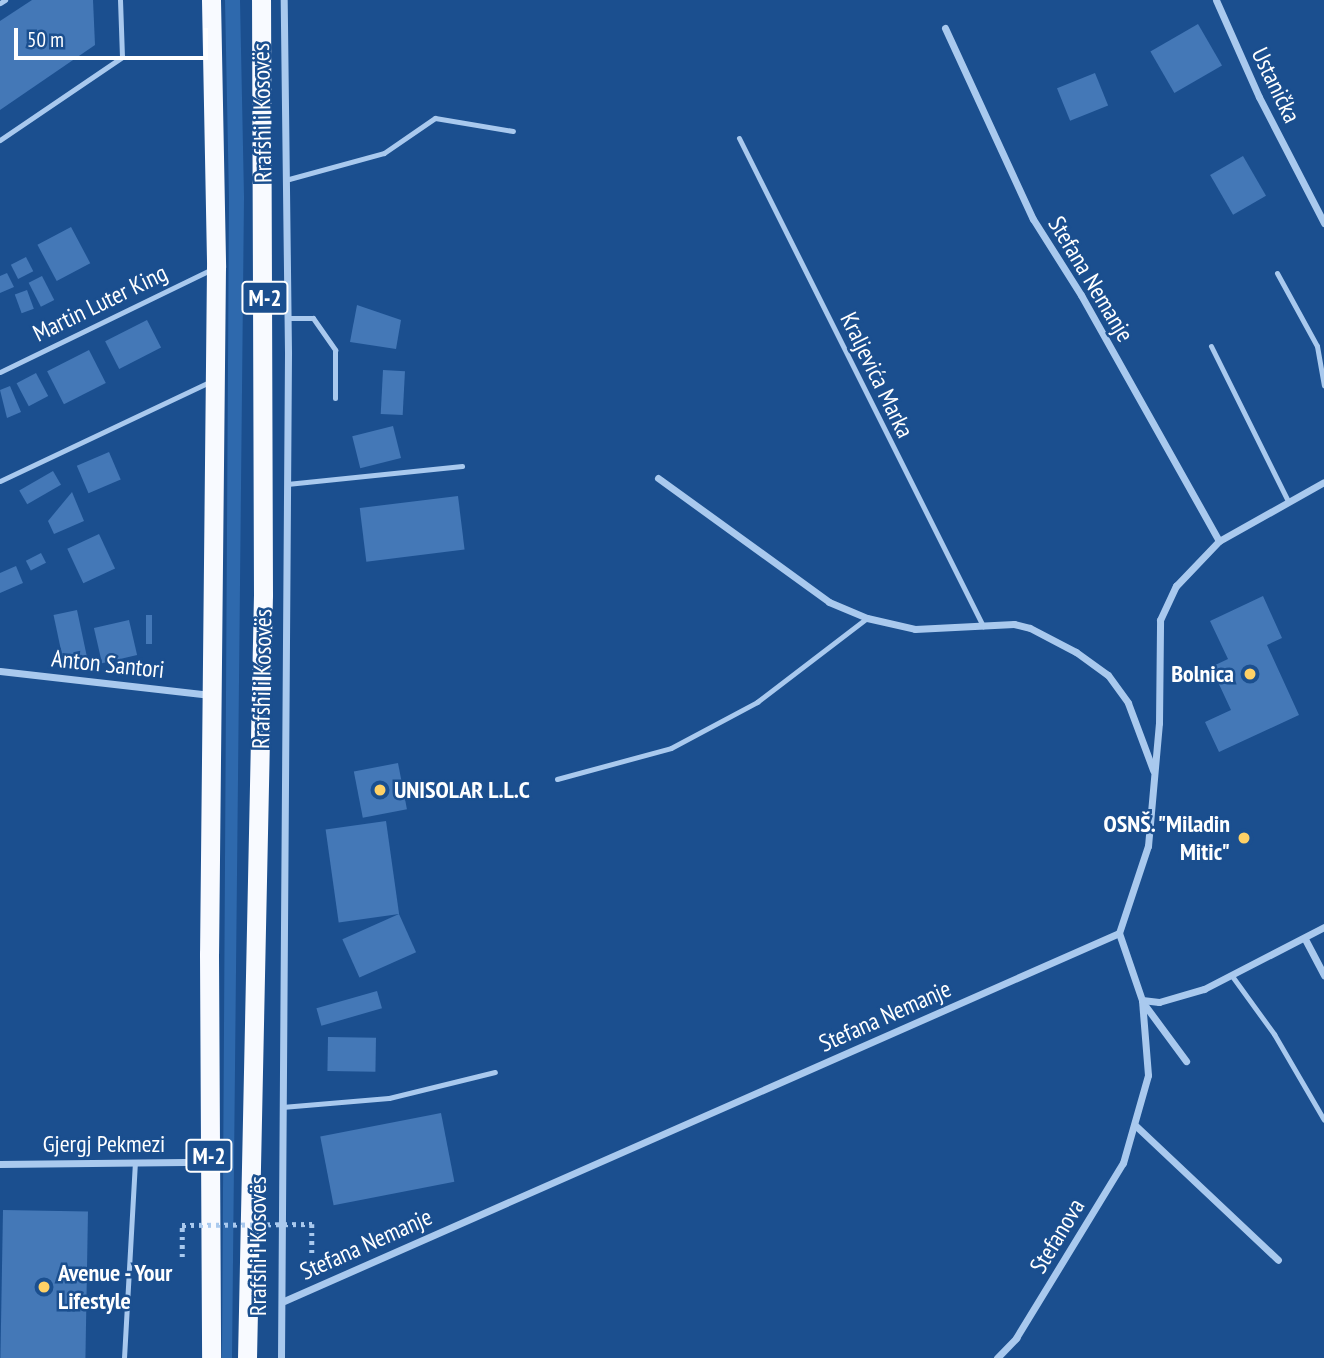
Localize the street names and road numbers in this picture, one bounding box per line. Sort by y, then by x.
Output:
street label: Rrafshi i Kosovës [246,43,278,183]
street label: Ustanička [1246,43,1306,127]
street label: Stefana Nemanje [1042,211,1140,347]
street label: Martin Luter King [28,258,172,348]
road number: M-2 [240,278,290,318]
street label: Kraljevića Marka [834,308,920,442]
street label: Rrafshi i Kosovës [246,609,278,749]
street label: Anton Santori [50,644,166,684]
street label: Stefana Nemanje [815,974,955,1058]
street label: Gjergj Pekmezi [43,1130,165,1158]
road number: M-2 [184,1136,234,1176]
street label: Rrafshi i Kosovës [244,1176,272,1316]
street label: Stefanova [1024,1193,1090,1279]
street label: Stefana Nemanje [296,1202,436,1286]

